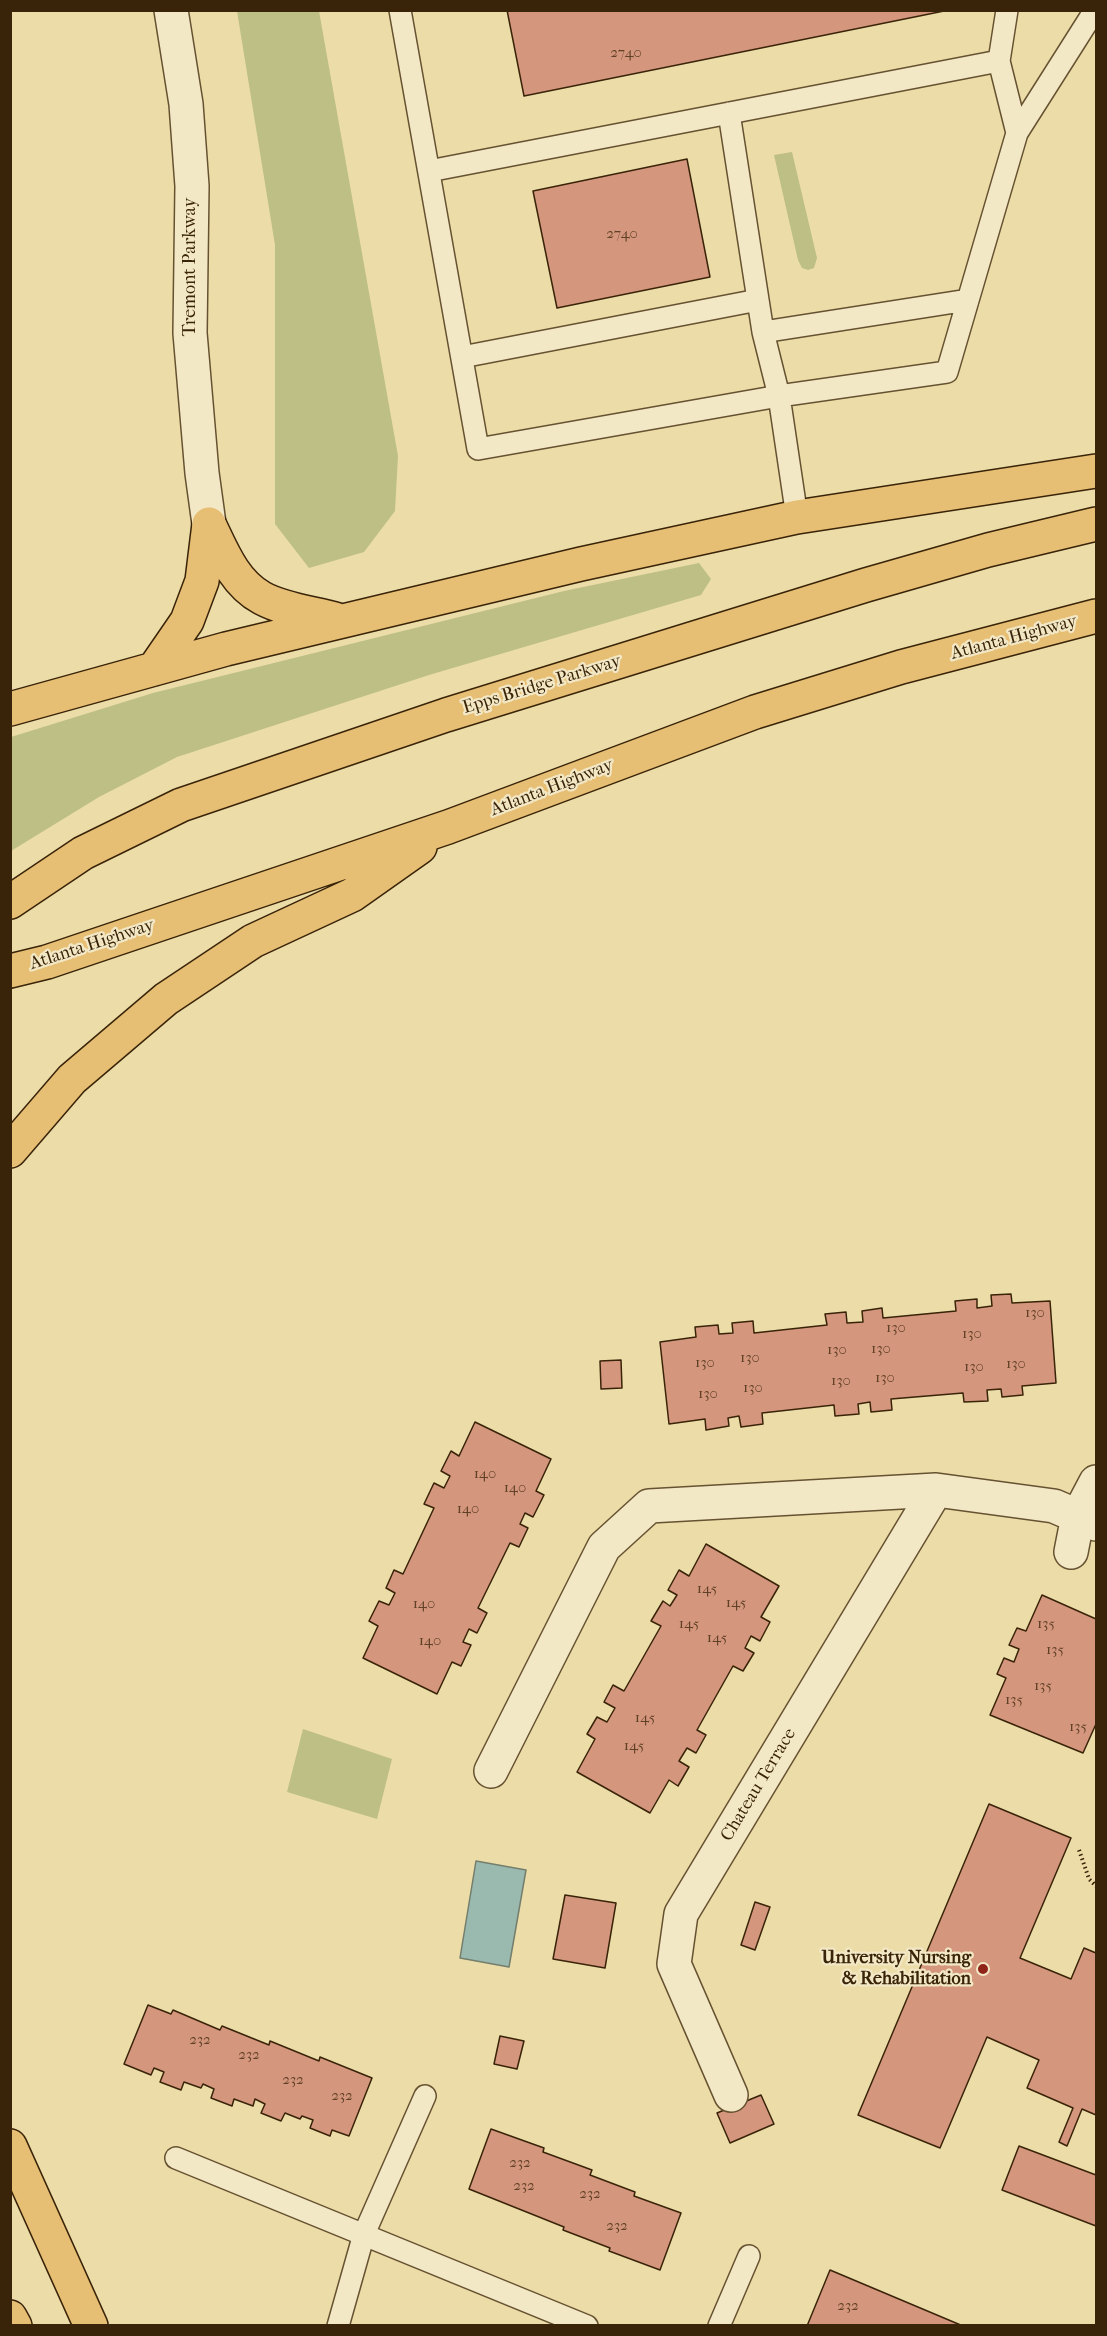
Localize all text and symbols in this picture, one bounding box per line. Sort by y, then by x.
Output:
house number: 2740 [610,44,642,62]
street label: Tremont Parkway [180,198,202,336]
house number: 2740 [606,225,638,243]
street label: Atlanta Highway [949,611,1079,665]
street label: Epps Bridge Parkway [460,651,624,719]
street label: Atlanta Highway [488,755,616,821]
street label: Atlanta Highway [27,915,157,975]
house number: 130 [1025,1304,1045,1322]
house number: 130 [886,1319,906,1337]
house number: 130 [962,1325,982,1343]
house number: 130 [871,1340,891,1358]
house number: 130 [827,1341,847,1359]
house number: 130 [740,1349,760,1367]
house number: 130 [695,1354,715,1372]
house number: 130 [1006,1355,1026,1373]
house number: 130 [964,1358,984,1376]
house number: 130 [875,1369,895,1387]
house number: 130 [831,1372,851,1390]
house number: 130 [743,1379,763,1397]
house number: 130 [698,1385,718,1403]
house number: 140 [474,1465,496,1483]
house number: 140 [504,1479,526,1497]
house number: 140 [457,1500,479,1518]
house number: 145 [697,1580,717,1598]
house number: 145 [726,1594,746,1612]
house number: 140 [413,1595,435,1613]
house number: 145 [679,1615,699,1633]
house number: 135 [1037,1615,1055,1633]
house number: 145 [707,1629,727,1647]
house number: 140 [419,1632,441,1650]
house number: 135 [1046,1641,1064,1659]
house number: 135 [1034,1677,1052,1695]
house number: 135 [1005,1691,1023,1709]
house number: 145 [635,1709,655,1727]
house number: 135 [1069,1718,1087,1736]
street label: Chateau Terrace [717,1724,801,1846]
house number: 145 [624,1737,644,1755]
place label: University Nursing & Rehabilitation [821,1948,971,1990]
marker: University Nursing & Rehabilitation [976,1962,990,1976]
house number: 232 [189,2031,211,2049]
house number: 232 [238,2046,260,2064]
house number: 232 [282,2071,304,2089]
house number: 232 [331,2087,353,2105]
house number: 232 [509,2154,531,2172]
house number: 232 [513,2177,535,2195]
house number: 232 [579,2185,601,2203]
house number: 232 [606,2217,628,2235]
house number: 232 [837,2297,859,2315]

